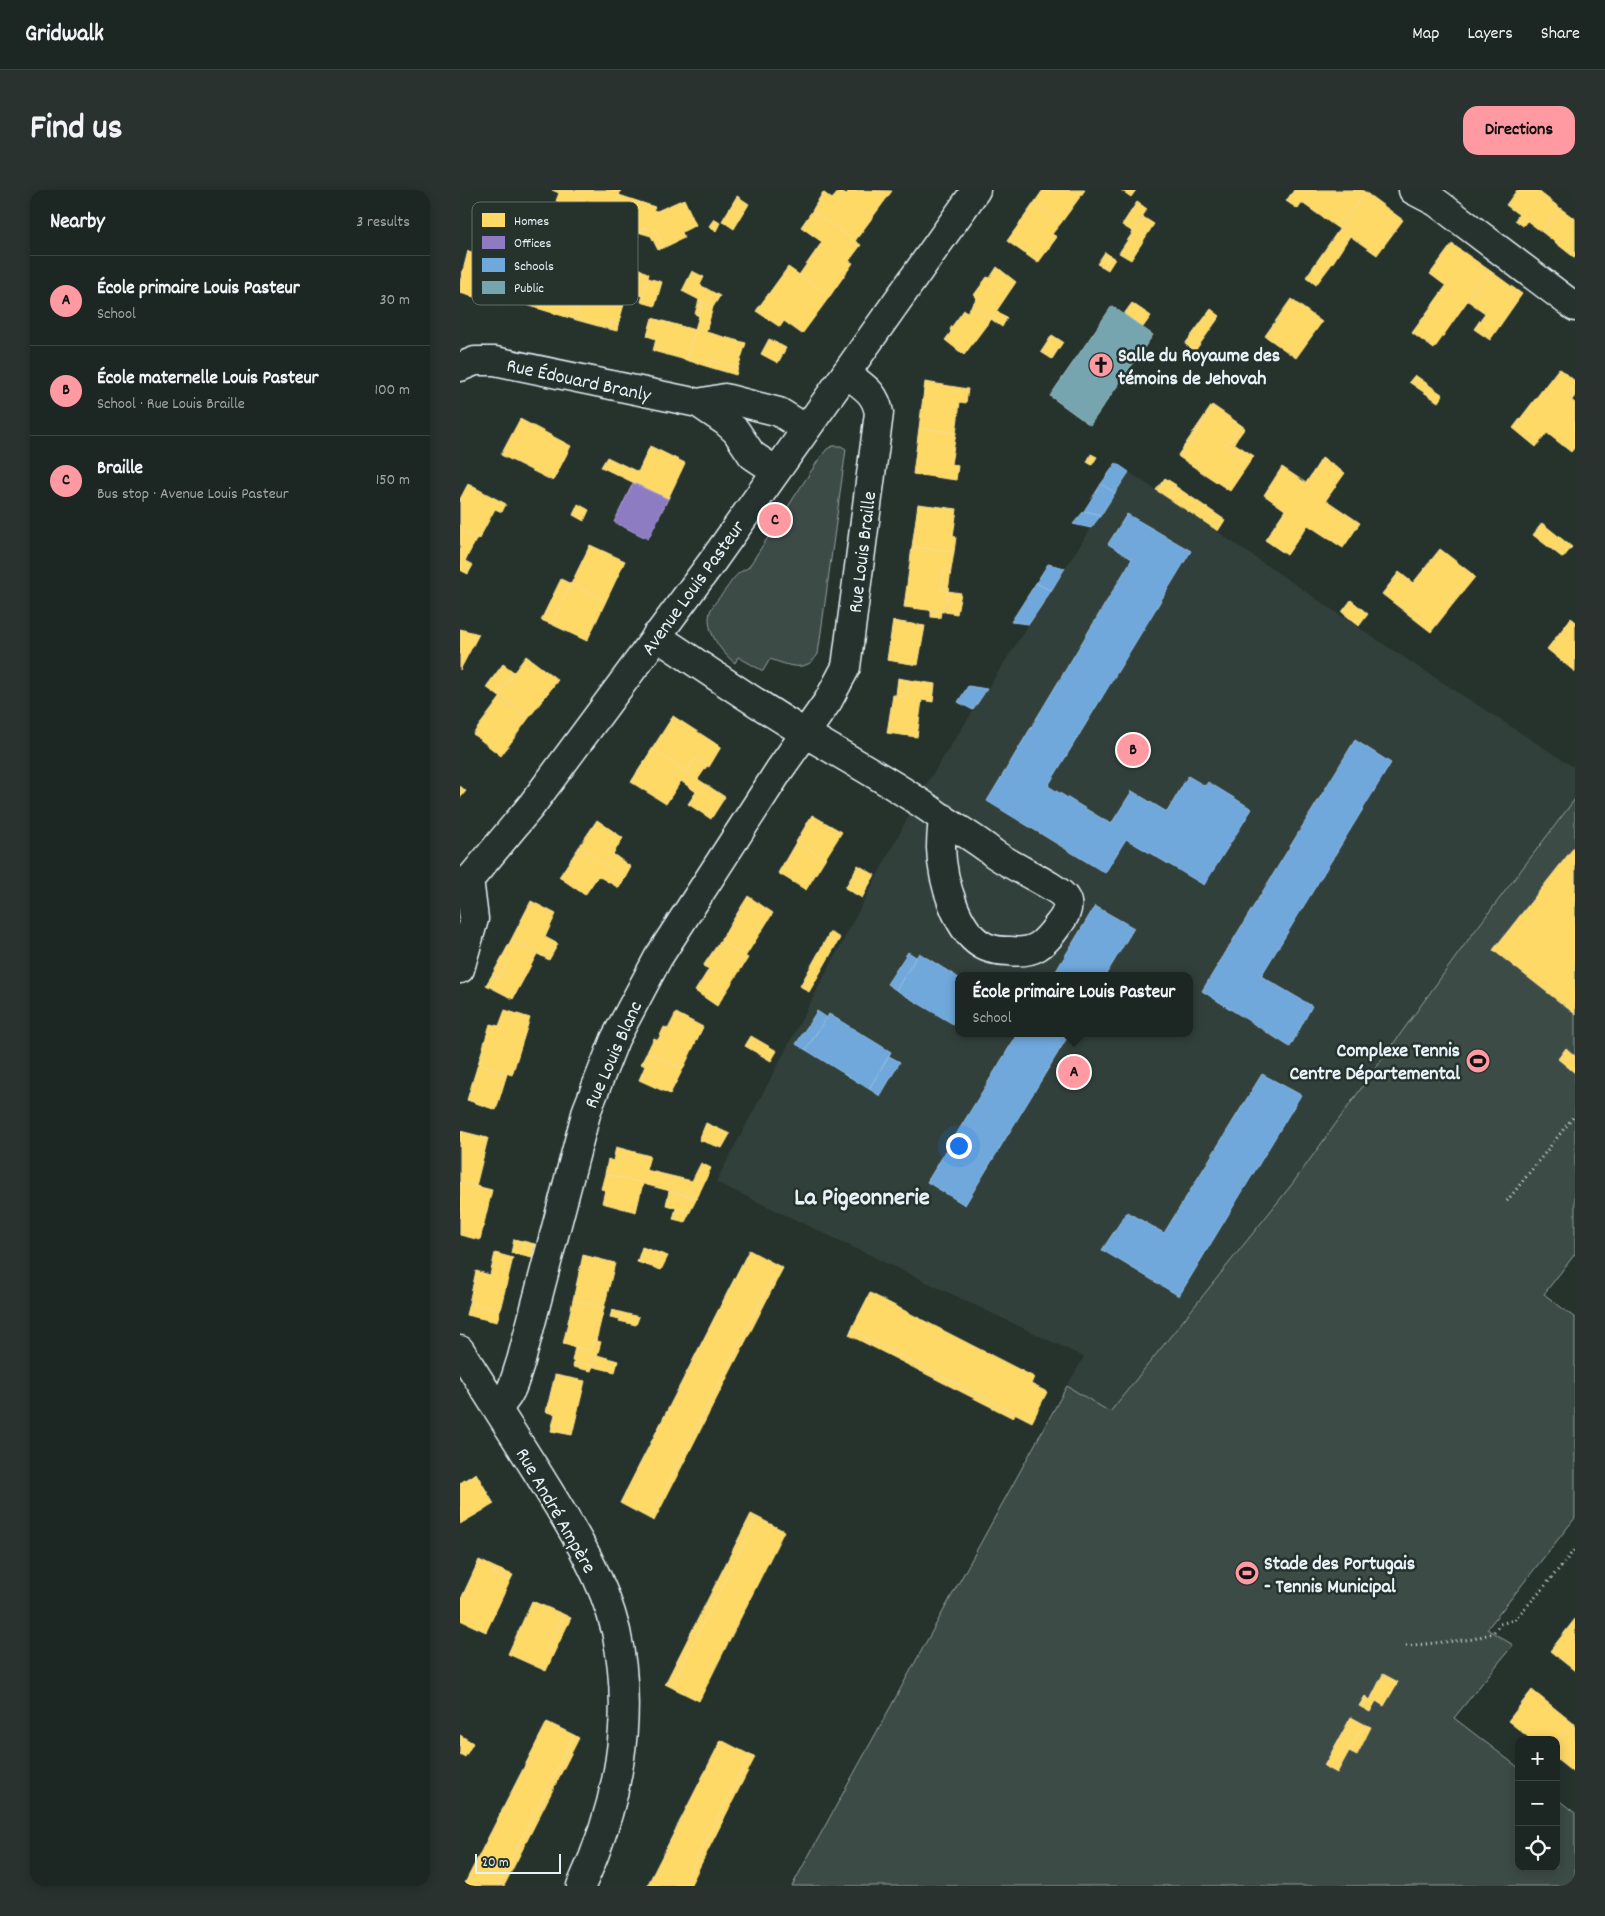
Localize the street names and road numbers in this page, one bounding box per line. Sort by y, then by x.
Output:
street label: Rue Édouard Branly [504,353,654,411]
street label: Rue Louis Braille [843,490,885,615]
street label: Avenue Louis Pasteur [636,515,753,662]
street label: Rue Louis Blanc [579,997,651,1113]
street label: Rue André Ampère [507,1444,602,1580]

